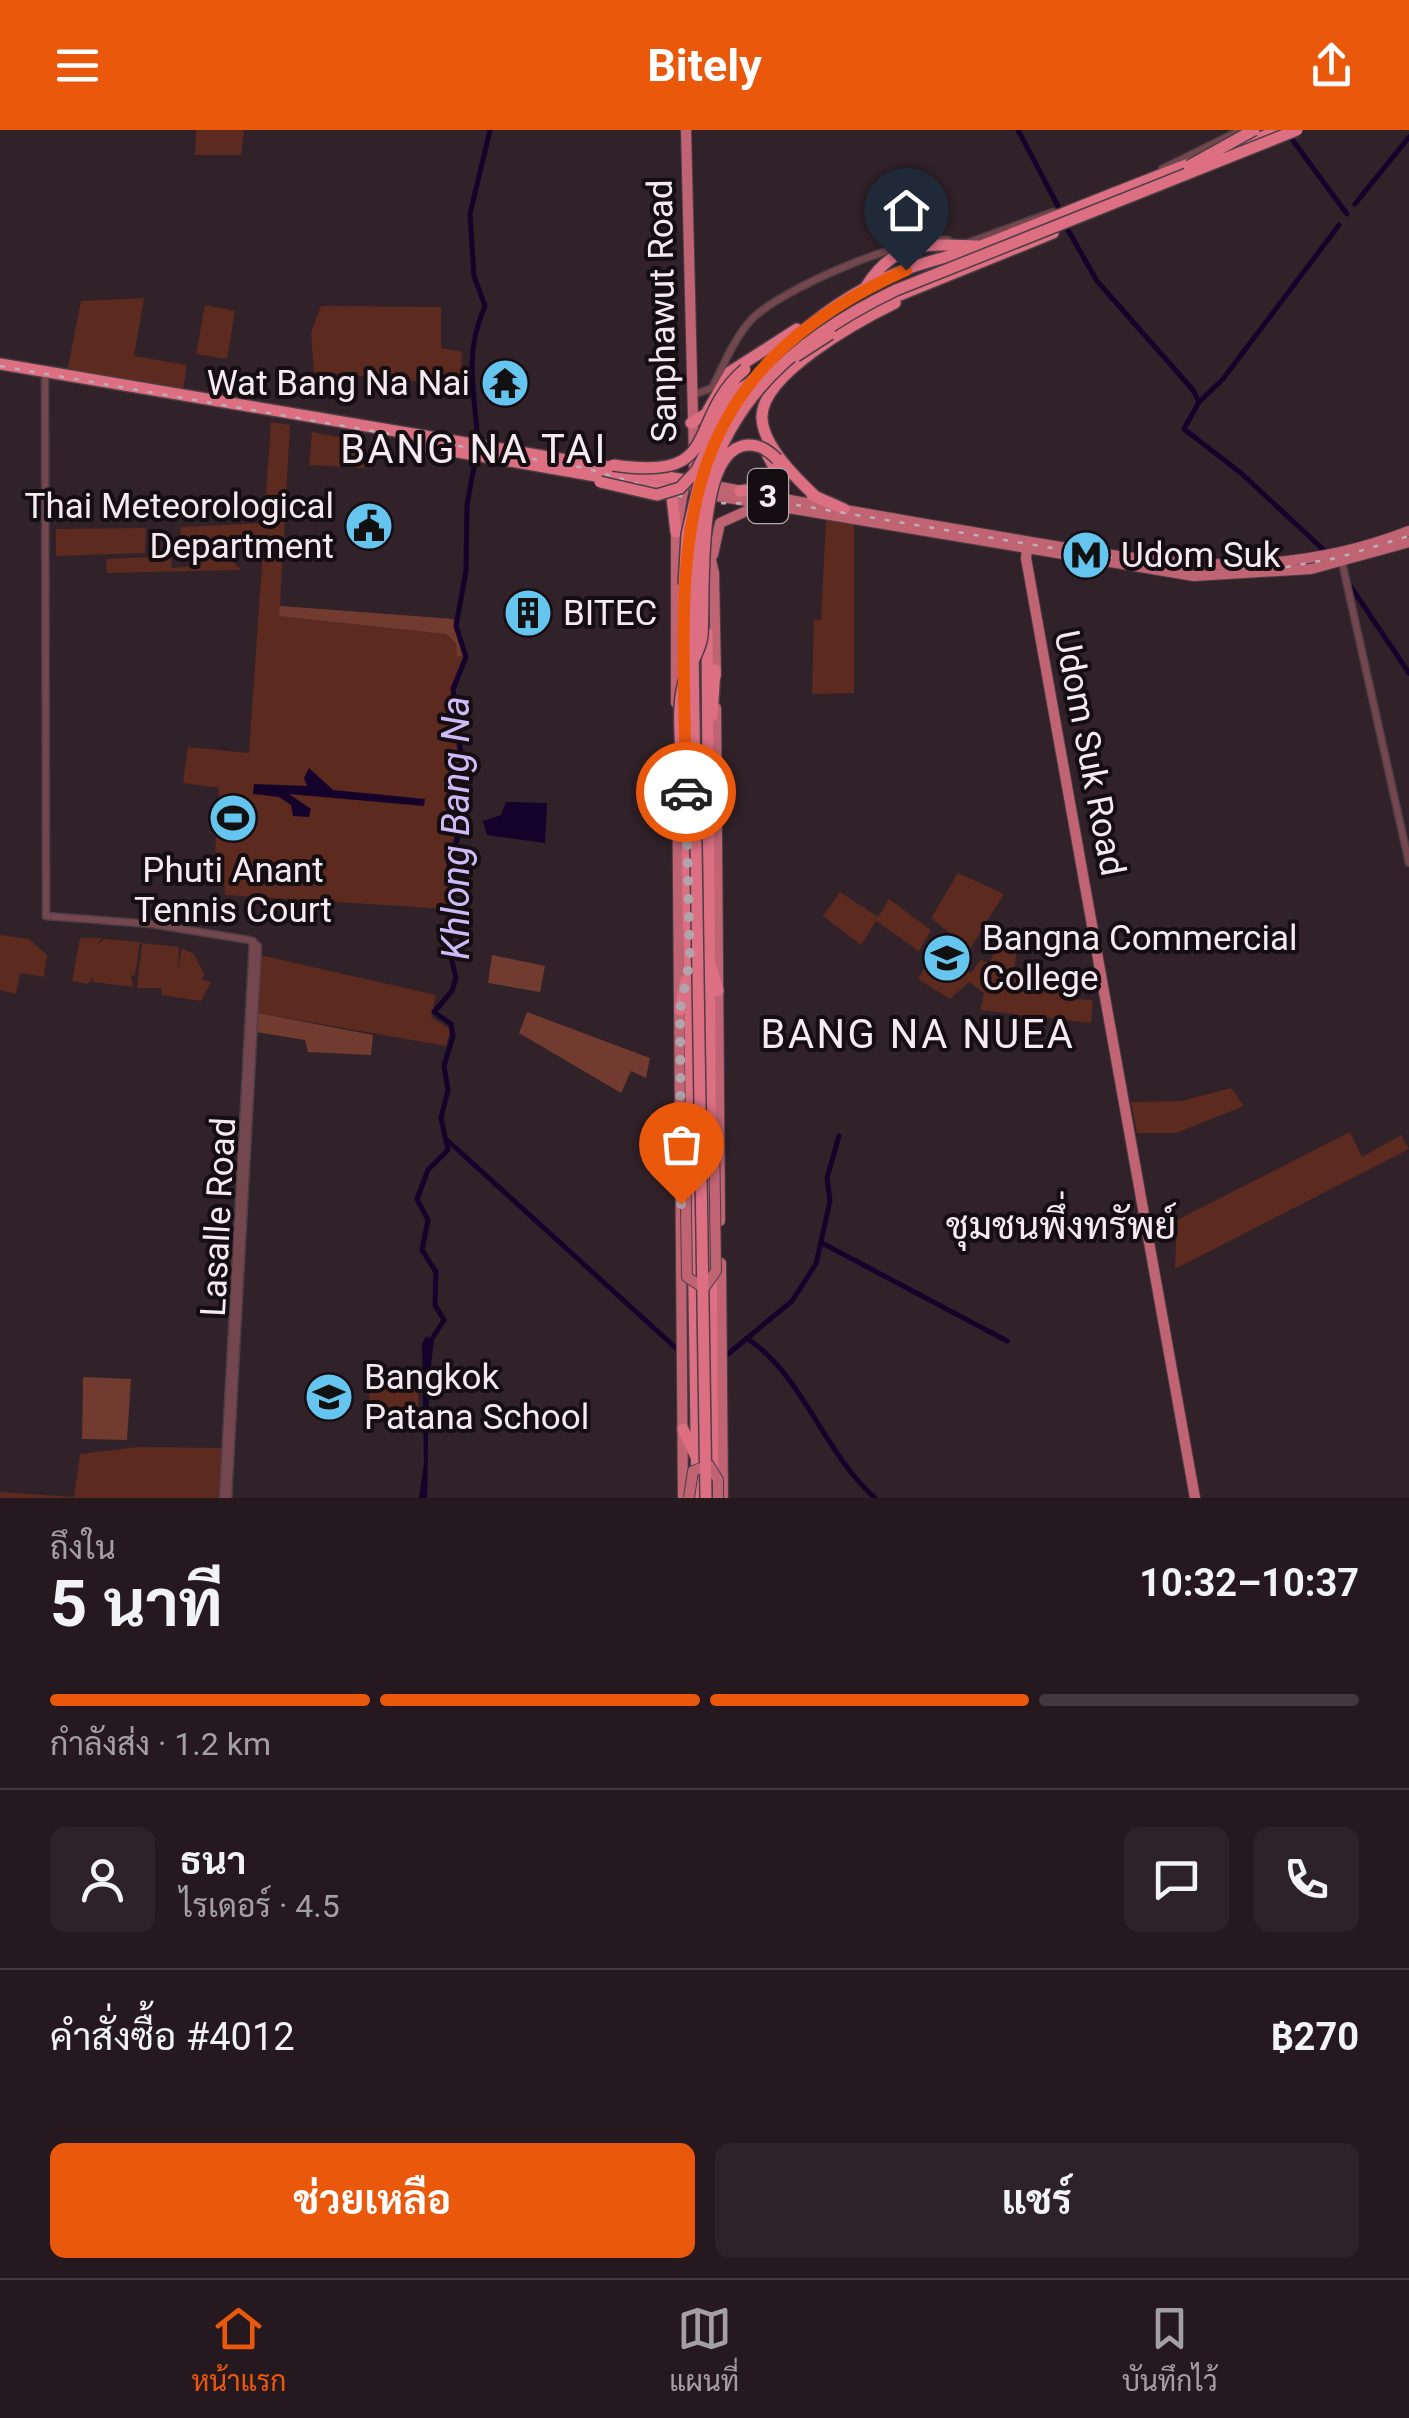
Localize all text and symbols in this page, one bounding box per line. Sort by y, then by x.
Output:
icon: menu [50,38,105,93]
icon: share [1304,38,1359,93]
text: Bitely [647,39,762,92]
pin [864,168,949,271]
street label: Sanphawut Road [640,179,685,443]
icon: home [879,183,934,238]
temple icon: Wat Bang Na Nai [479,357,531,409]
place label: Wat Bang Na Nai [207,363,470,404]
district label: BANG NA TAI [340,426,608,473]
road number: 3 [748,469,788,523]
place label: Thai Meteorological Department [25,486,334,567]
public building icon: Thai Meteorological Department [343,500,395,552]
metro station icon: Udom Suk [1060,529,1112,581]
place label: Udom Suk [1121,535,1281,576]
building icon: BITEC [502,587,554,639]
place label: BITEC [563,593,657,634]
street label: Udom Suk Road [1046,627,1133,879]
water label: Khlong Bang Na [434,696,478,960]
courier [636,742,736,842]
icon: car [659,765,714,820]
sports icon: Phuti Anant Tennis Court [207,792,259,844]
place label: Phuti Anant Tennis Court [134,850,332,931]
place label: Bangna Commercial College [982,918,1297,999]
school or university icon: Bangna Commercial College [921,932,973,984]
district label: BANG NA NUEA [761,1011,1075,1058]
pin [639,1102,724,1205]
street label: Lasalle Road [193,1116,244,1318]
icon: bag [654,1117,709,1172]
district label: ชุมชนพึ่งทรัพย์ [946,1191,1176,1251]
place label: Bangkok Patana School [364,1357,589,1438]
school or university icon: Bangkok Patana School [303,1371,355,1423]
text: ถึงใน [50,1529,116,1567]
text: 10:32–10:37 [1139,1561,1359,1605]
text: 5 นาที [50,1566,223,1642]
text: กำลังส่ง · 1.2 km [50,1725,271,1763]
button: person [50,1827,155,1932]
button: chat [1124,1827,1229,1932]
button: phone [1254,1827,1359,1932]
text: ธนา [180,1839,246,1883]
text: ไรเดอร์ · 4.5 [180,1887,340,1925]
text: คำสั่งซื้อ #4012 [50,2015,295,2059]
text: ฿270 [1271,2015,1359,2059]
button: ช่วยเหลือ [50,2143,695,2258]
button: แชร์ [715,2143,1359,2258]
tab: หน้าแรก [191,2301,287,2398]
tab: แผนที่ [669,2301,739,2398]
tab: บันทึกไว้ [1122,2301,1218,2398]

